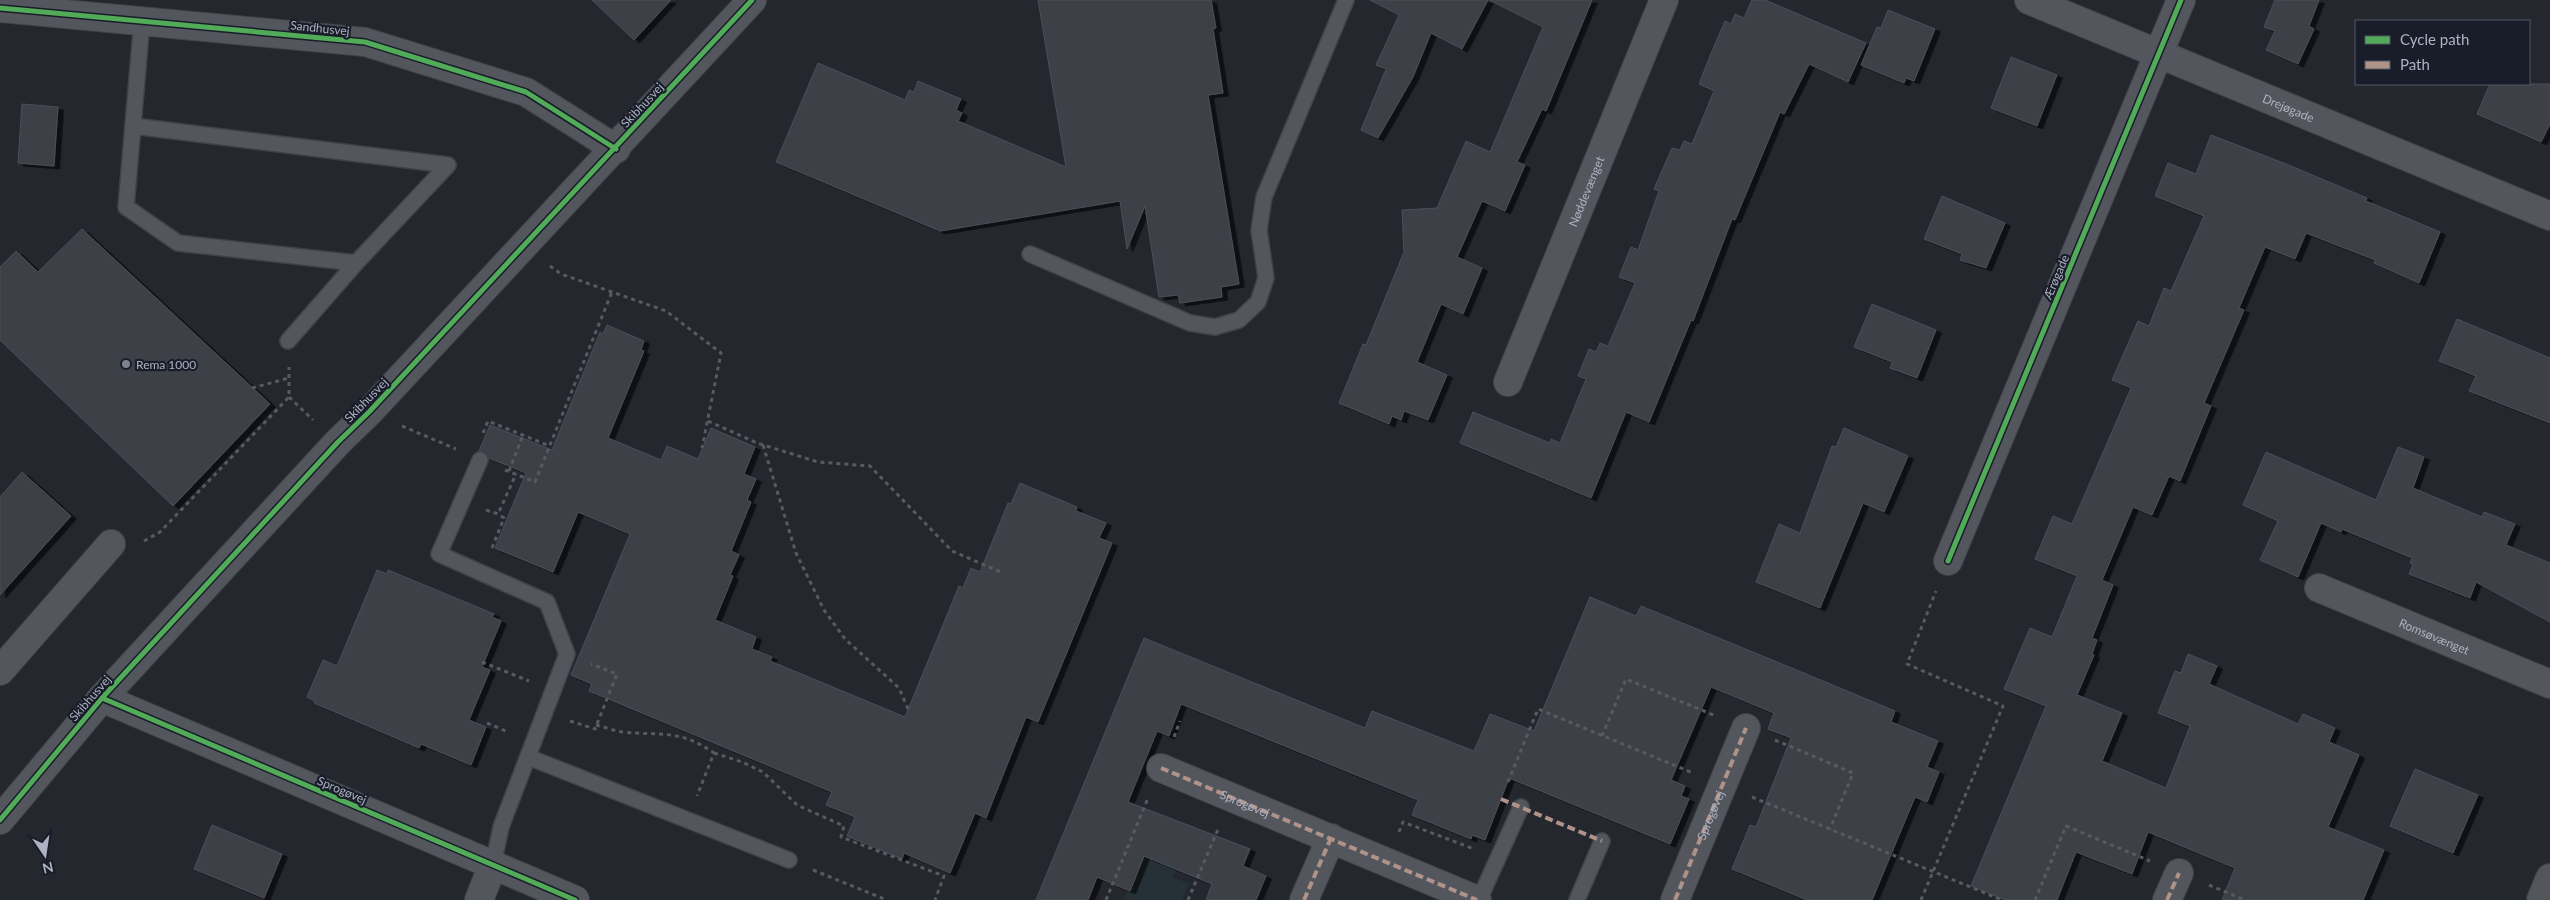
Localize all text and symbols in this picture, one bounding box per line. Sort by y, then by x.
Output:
street label: Sandhusvej [290,17,351,39]
legend [2355,20,2530,85]
text: Cycle path [2400,30,2469,48]
text: Path [2400,55,2430,73]
street label: Skibhusvej [617,79,667,131]
street label: Drejøgade [2261,90,2317,125]
street label: Nøddevænget [1565,153,1607,229]
street label: Ærøgade [2039,252,2072,303]
place label: Rema 1000 [136,357,196,372]
marker: Rema 1000 [120,358,132,370]
street label: Skibhusvej [341,375,391,425]
street label: Romsøvænget [2397,615,2473,658]
street label: Skibhusvej [66,672,114,724]
street label: Sprogøvej [315,773,369,807]
street label: Sprogøvej [1218,786,1272,820]
street label: Sprogøvej [1693,788,1727,842]
north arrow [20,830,70,880]
text: N [41,859,55,878]

